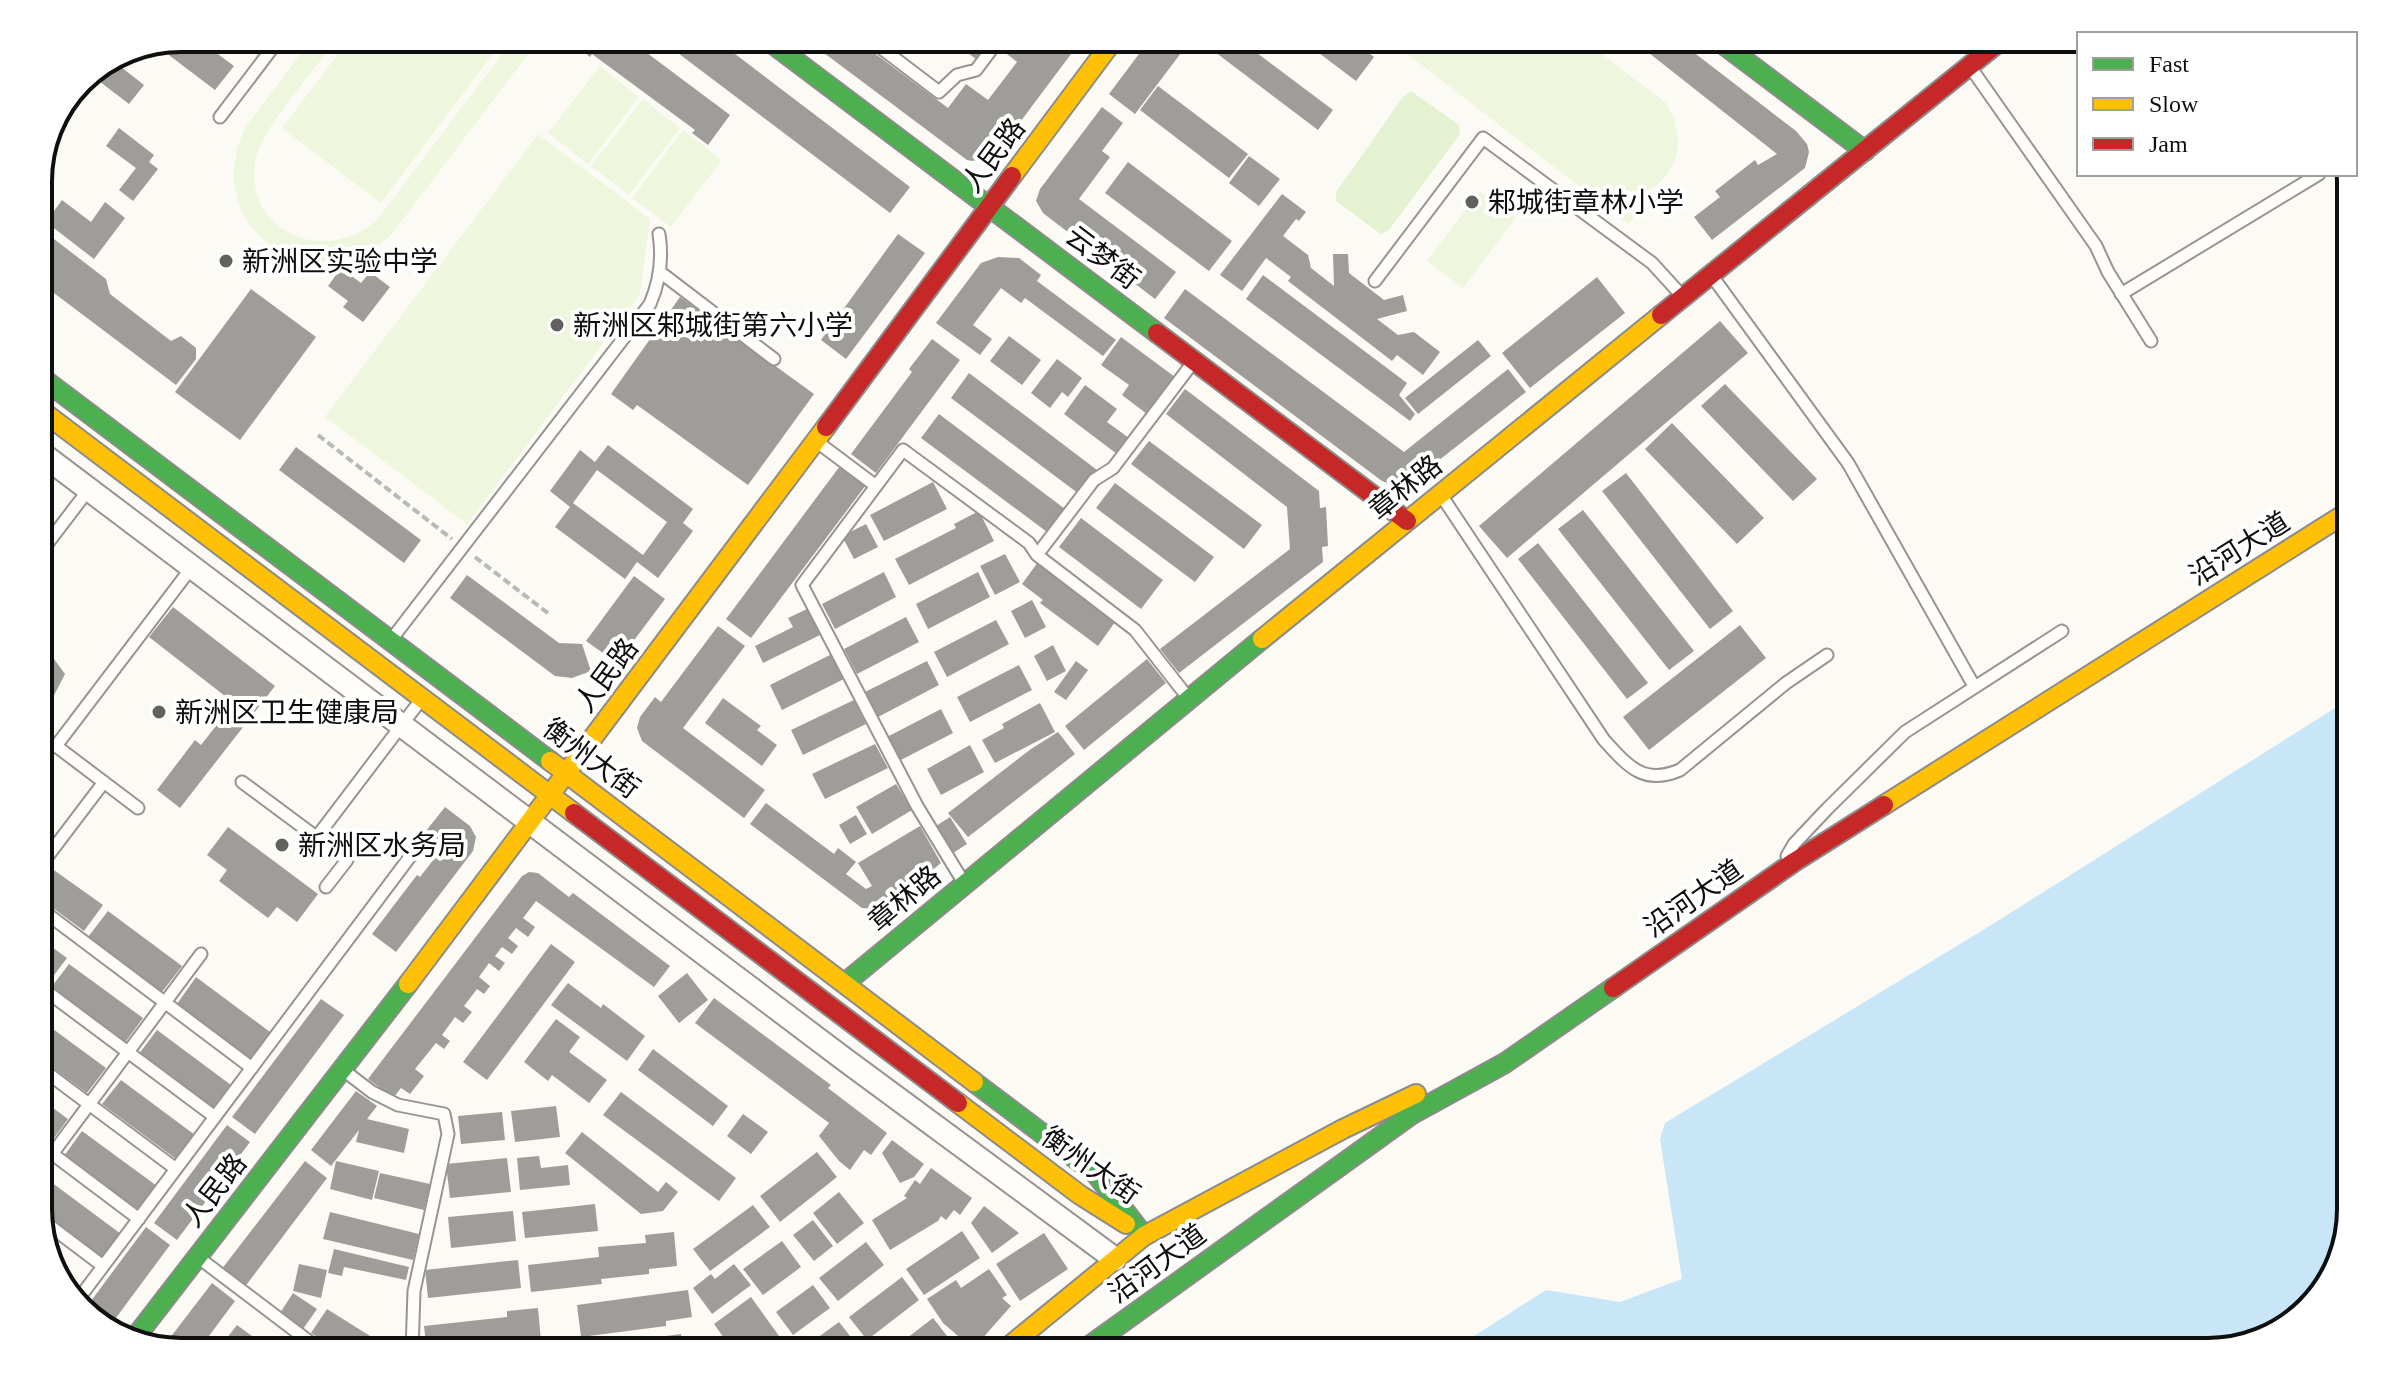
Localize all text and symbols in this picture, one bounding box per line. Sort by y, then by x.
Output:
legend [2077,32,2357,176]
text: Fast [2149,51,2189,77]
text: Slow [2149,91,2199,117]
street label: 人民路 [956,112,1031,198]
text: Jam [2149,131,2188,157]
place label: 邾城街章林小学 [1488,187,1684,218]
marker: 邾城街章林小学 [1463,193,1481,211]
street label: 云梦街 [1060,220,1146,295]
place label: 新洲区实验中学 [242,246,438,277]
marker: 新洲区实验中学 [217,252,235,270]
place label: 新洲区邾城街第六小学 [573,310,853,341]
marker: 新洲区邾城街第六小学 [548,316,566,334]
street label: 章林路 [1363,449,1448,526]
street label: 沿河大道 [2184,506,2295,591]
street label: 人民路 [569,632,644,718]
place label: 新洲区卫生健康局 [175,697,399,728]
marker: 新洲区卫生健康局 [150,703,168,721]
street label: 衡州大街 [538,712,646,804]
place label: 新洲区水务局 [298,830,466,861]
marker: 新洲区水务局 [273,836,291,854]
street label: 沿河大道 [1639,854,1748,943]
street label: 章林路 [862,860,946,937]
street label: 衡州大街 [1036,1121,1145,1210]
street label: 人民路 [176,1148,252,1233]
street label: 沿河大道 [1103,1218,1212,1309]

